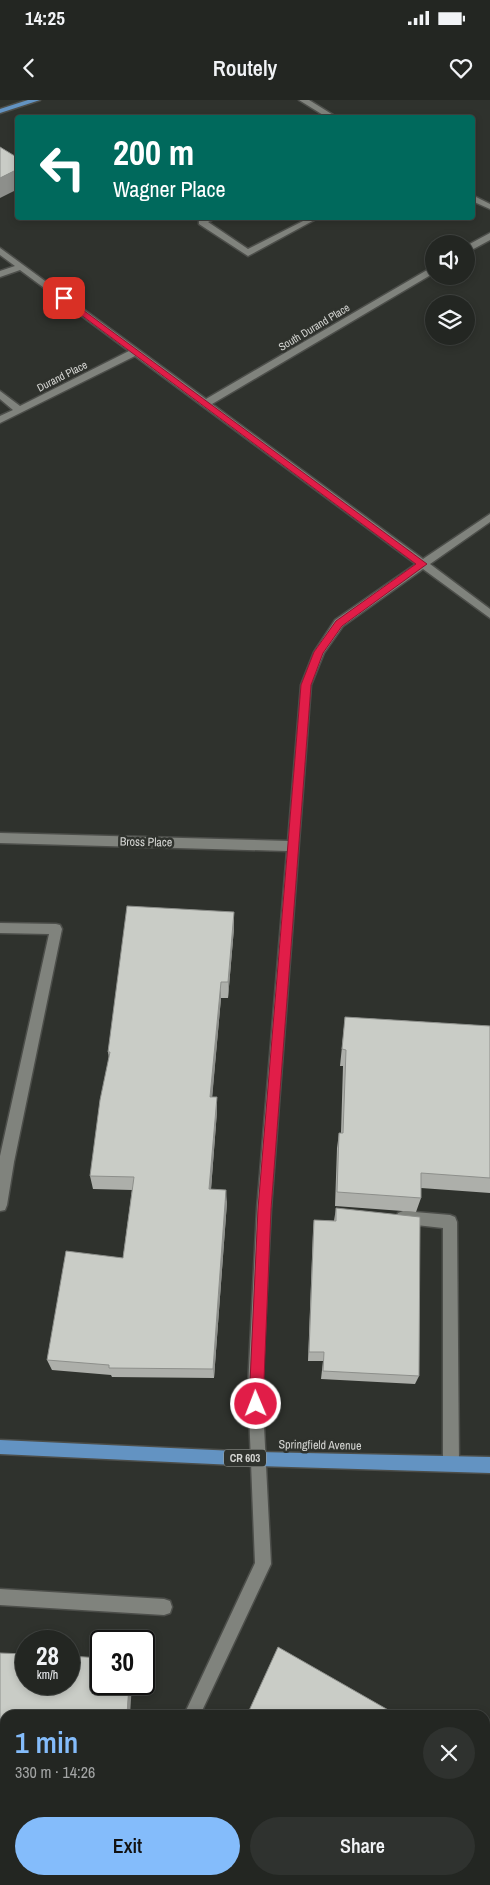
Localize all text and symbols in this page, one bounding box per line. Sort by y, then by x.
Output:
text: 14:25 [25,5,65,31]
text: Routely [213,53,277,83]
icon: back [15,54,43,82]
icon: heart [447,54,475,82]
text: 200 m [113,129,194,176]
icon: left [30,135,95,200]
text: Wagner Place [113,174,226,204]
map controls [425,235,475,345]
button: sound [425,235,475,285]
pin [43,277,85,319]
icon: arrive [50,284,78,312]
button: layers [425,295,475,345]
street label: South Durand Place [276,300,352,354]
street label: Durand Place [34,357,90,395]
street label: Bross Place [120,834,172,850]
position arrow [229,1377,281,1429]
street label: Springfield Avenue [278,1436,362,1454]
road number: CR 603 [224,1450,266,1466]
speed limit sign: 30 [90,1630,155,1695]
text: 28 [36,1639,59,1673]
text: km/h [37,1667,58,1683]
text: 1 min [15,1722,78,1762]
button: close [423,1727,475,1779]
text: 330 m · 14:26 [15,1761,95,1783]
button: Exit [15,1817,240,1875]
button: Share [250,1817,475,1875]

